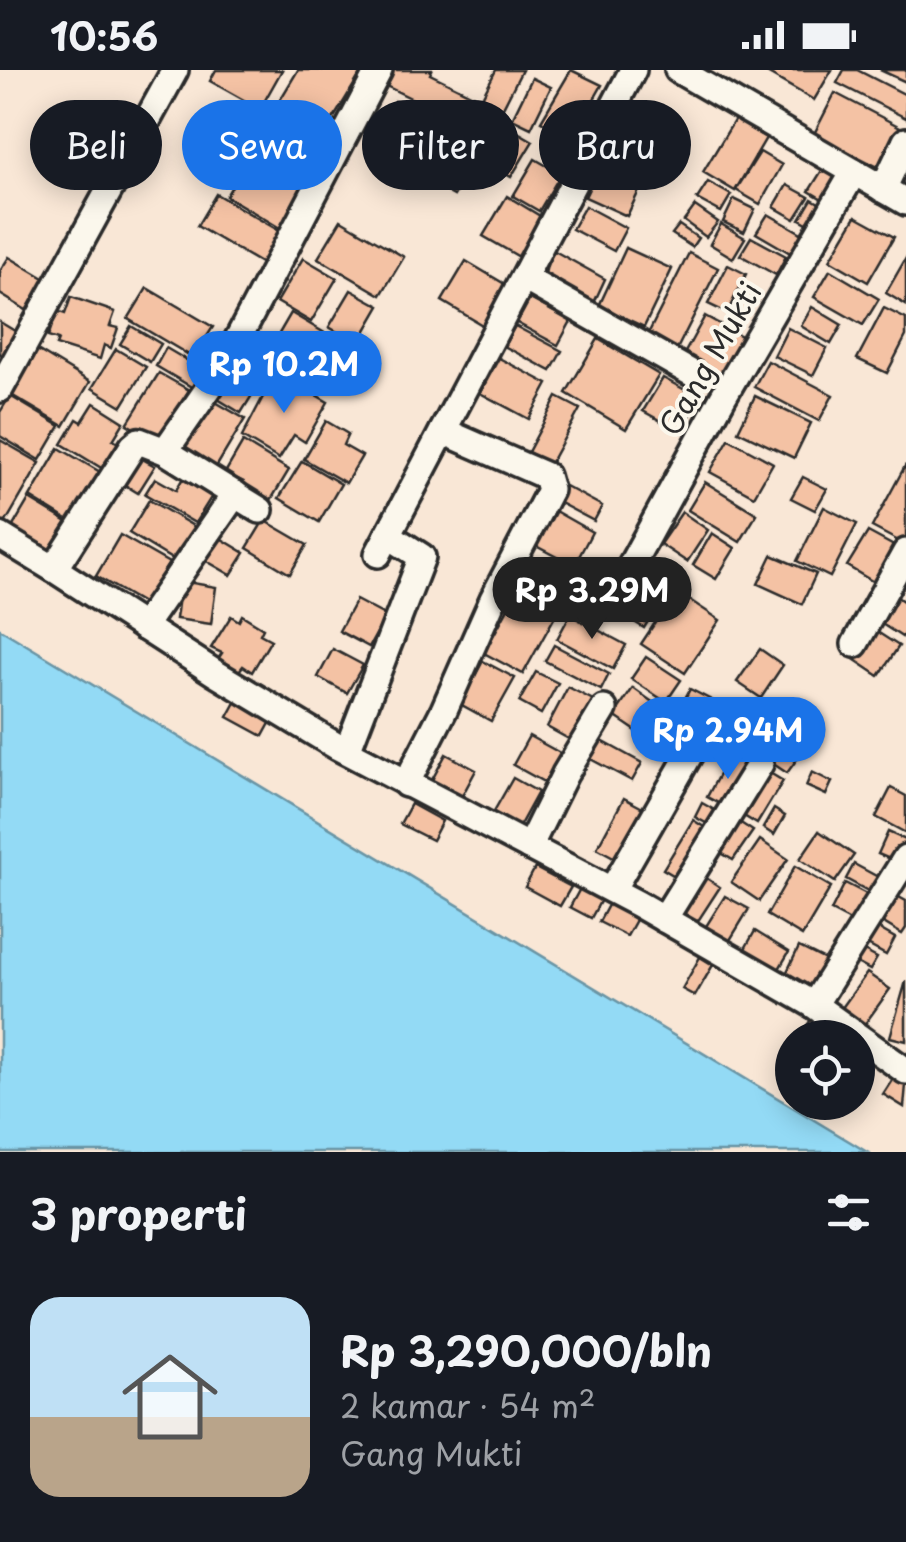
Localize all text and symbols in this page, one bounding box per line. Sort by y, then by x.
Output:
text: 10:56 [50,7,158,64]
chip: Beli [30,100,162,190]
chip: Sewa [182,100,342,190]
chip: Filter [362,100,519,190]
chip: Baru [539,100,691,190]
street label: Gang Mukti [647,273,771,443]
pin: Rp 10.2M [181,331,387,416]
text: Rp 10.2M [209,339,359,387]
pin: Rp 3.29M [489,557,695,642]
text: Rp 3.29M [515,565,669,613]
pin: Rp 2.94M [625,697,831,782]
text: Rp 2.94M [653,705,803,753]
map controls [775,1020,875,1120]
button: locate [775,1020,875,1120]
text: 3 properti [30,1181,247,1244]
icon: filters [821,1185,876,1240]
text: Rp 3,290,000/bln [340,1318,712,1381]
icon: home [110,1337,230,1457]
text: 2 kamar · 54 m² [340,1381,595,1429]
text: Gang Mukti [340,1429,523,1477]

